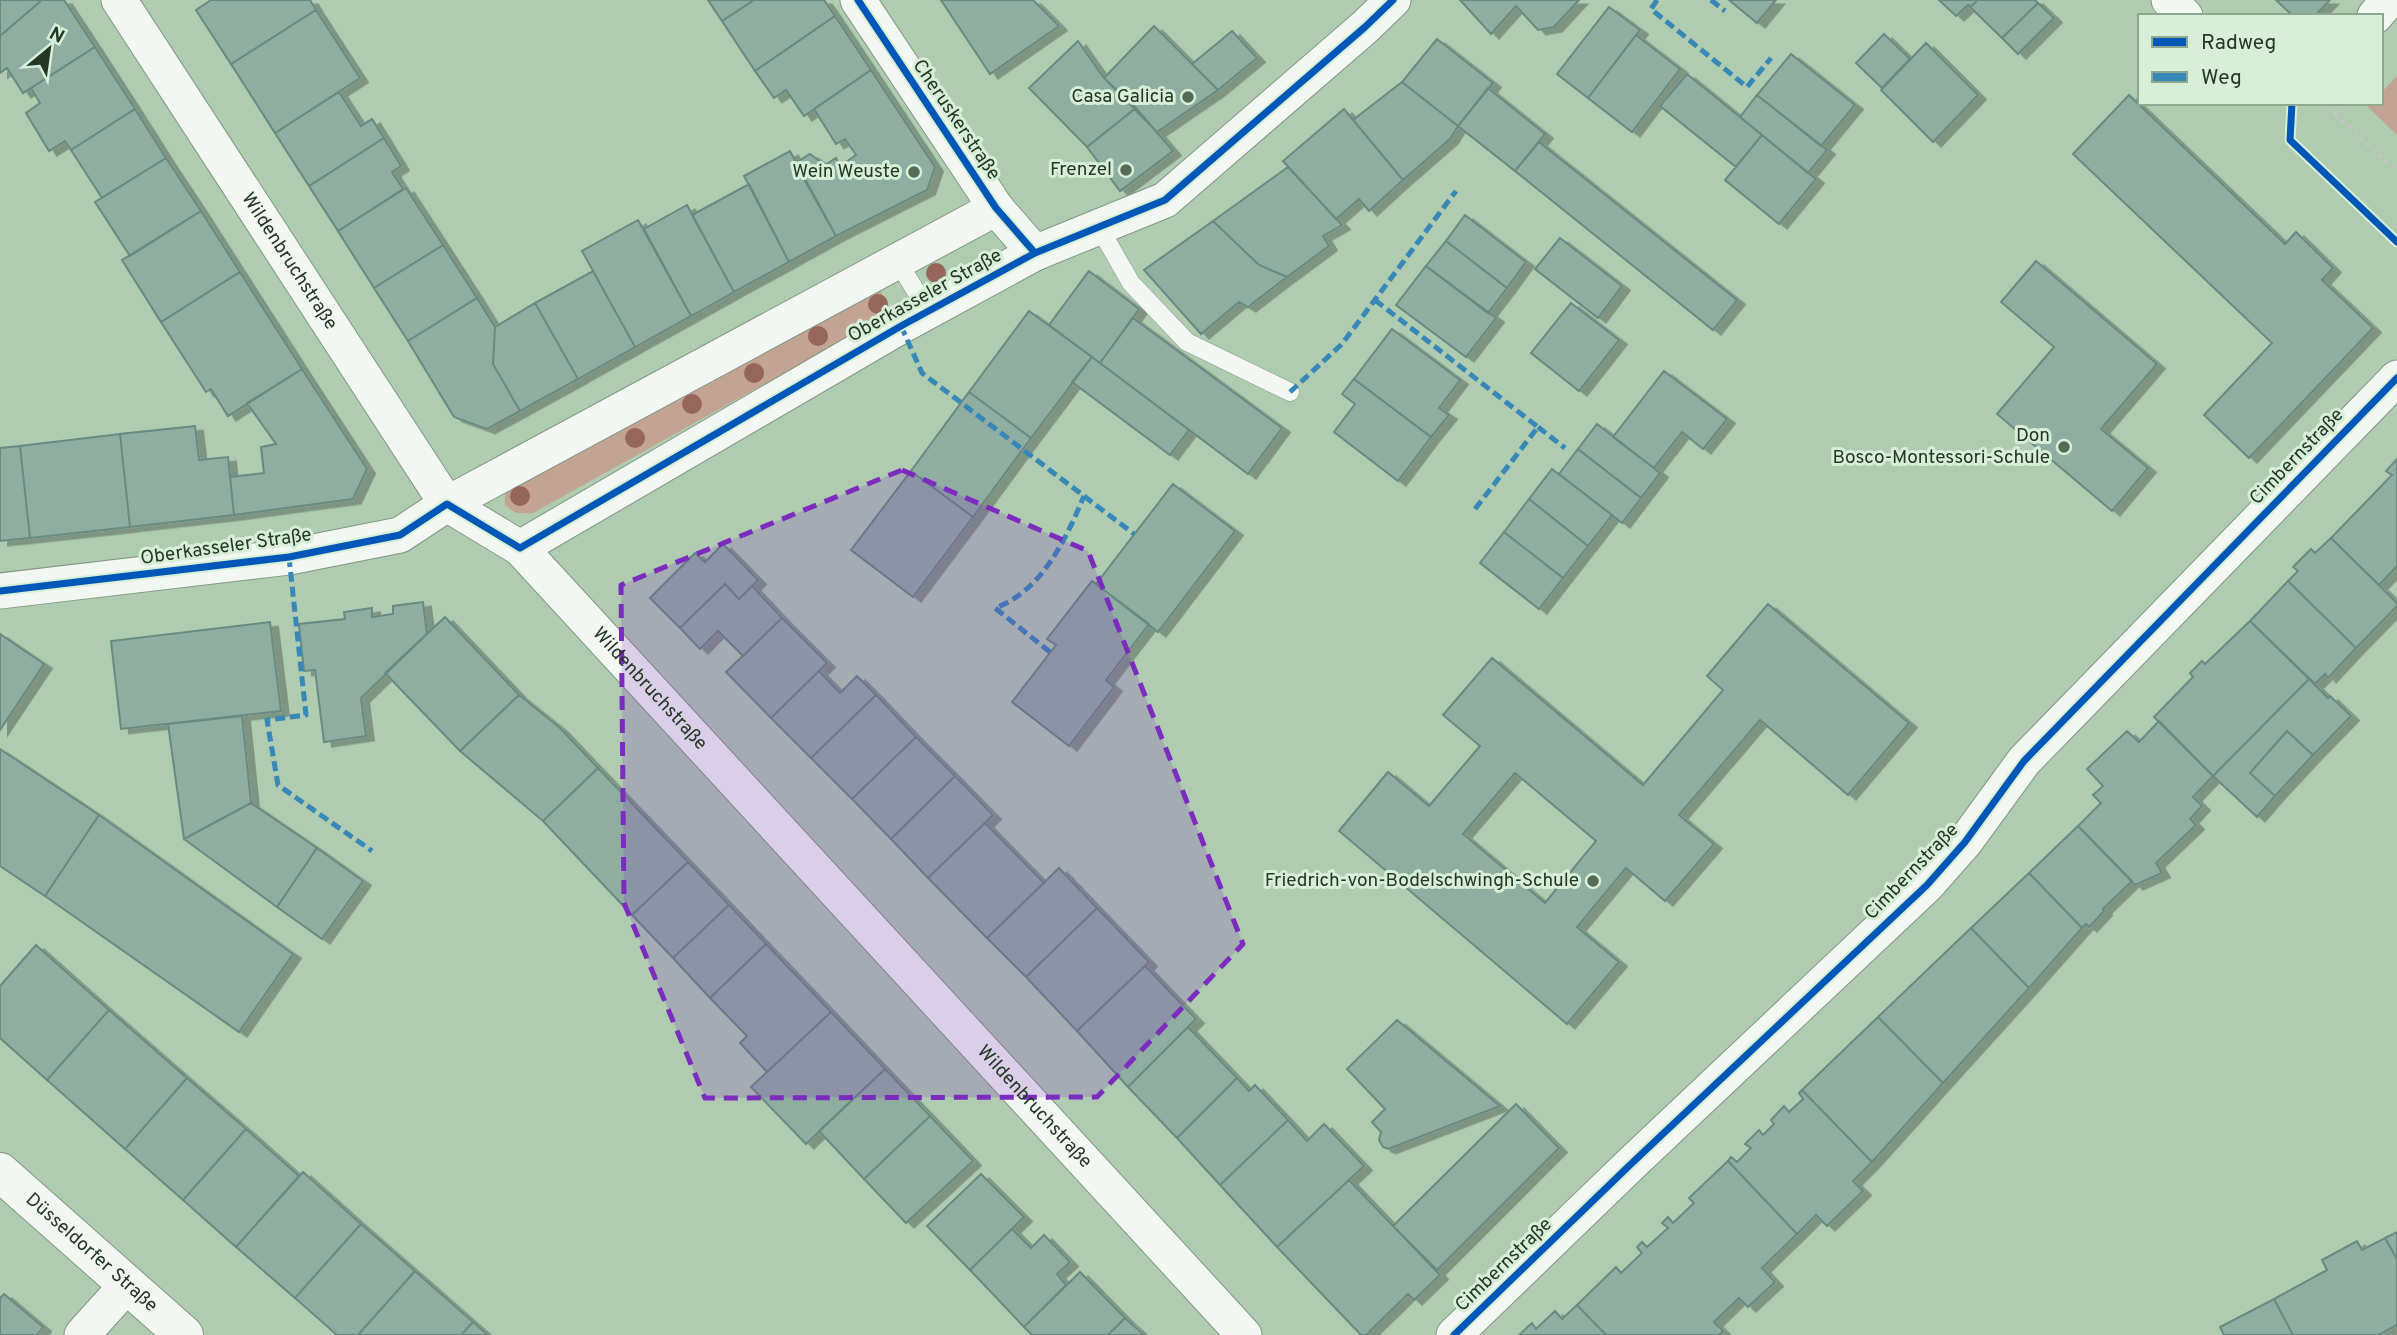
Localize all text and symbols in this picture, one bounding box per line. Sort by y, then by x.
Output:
north arrow [14,14,84,84]
legend [2138,14,2383,105]
text: N [44,22,68,50]
text: Radweg [2201,30,2276,57]
street label: Cheruskerstraße [907,55,1005,185]
text: Weg [2201,65,2242,92]
place label: Casa Galicia [1071,85,1174,109]
marker: Casa Galicia [1180,89,1196,105]
place label: Frenzel [1050,158,1112,182]
place label: Wein Weuste [792,160,900,184]
marker: Frenzel [1118,162,1134,178]
marker: Wein Weuste [906,164,922,180]
street label: Wildenbruchstraße [236,188,343,335]
street label: Oberkasseler Straße [844,244,1006,348]
street label: Cimbernstraße [2245,404,2349,510]
place label: Don Bosco-Montessori-Schule [1832,424,2050,470]
marker: Don Bosco-Montessori-Schule [2056,439,2072,455]
street label: Oberkasseler Straße [139,523,313,571]
street label: Wildenbruchstraße [587,622,712,756]
street label: Cimbernstraße [1860,819,1964,925]
place label: Friedrich-von-Bodelschwingh-Schule [1265,869,1579,893]
marker: Friedrich-von-Bodelschwingh-Schule [1585,873,1601,889]
street label: Wildenbruchstraße [971,1040,1097,1174]
street label: Düsseldorfer Straße [20,1188,162,1318]
street label: Cimbernstraße [1451,1213,1557,1317]

